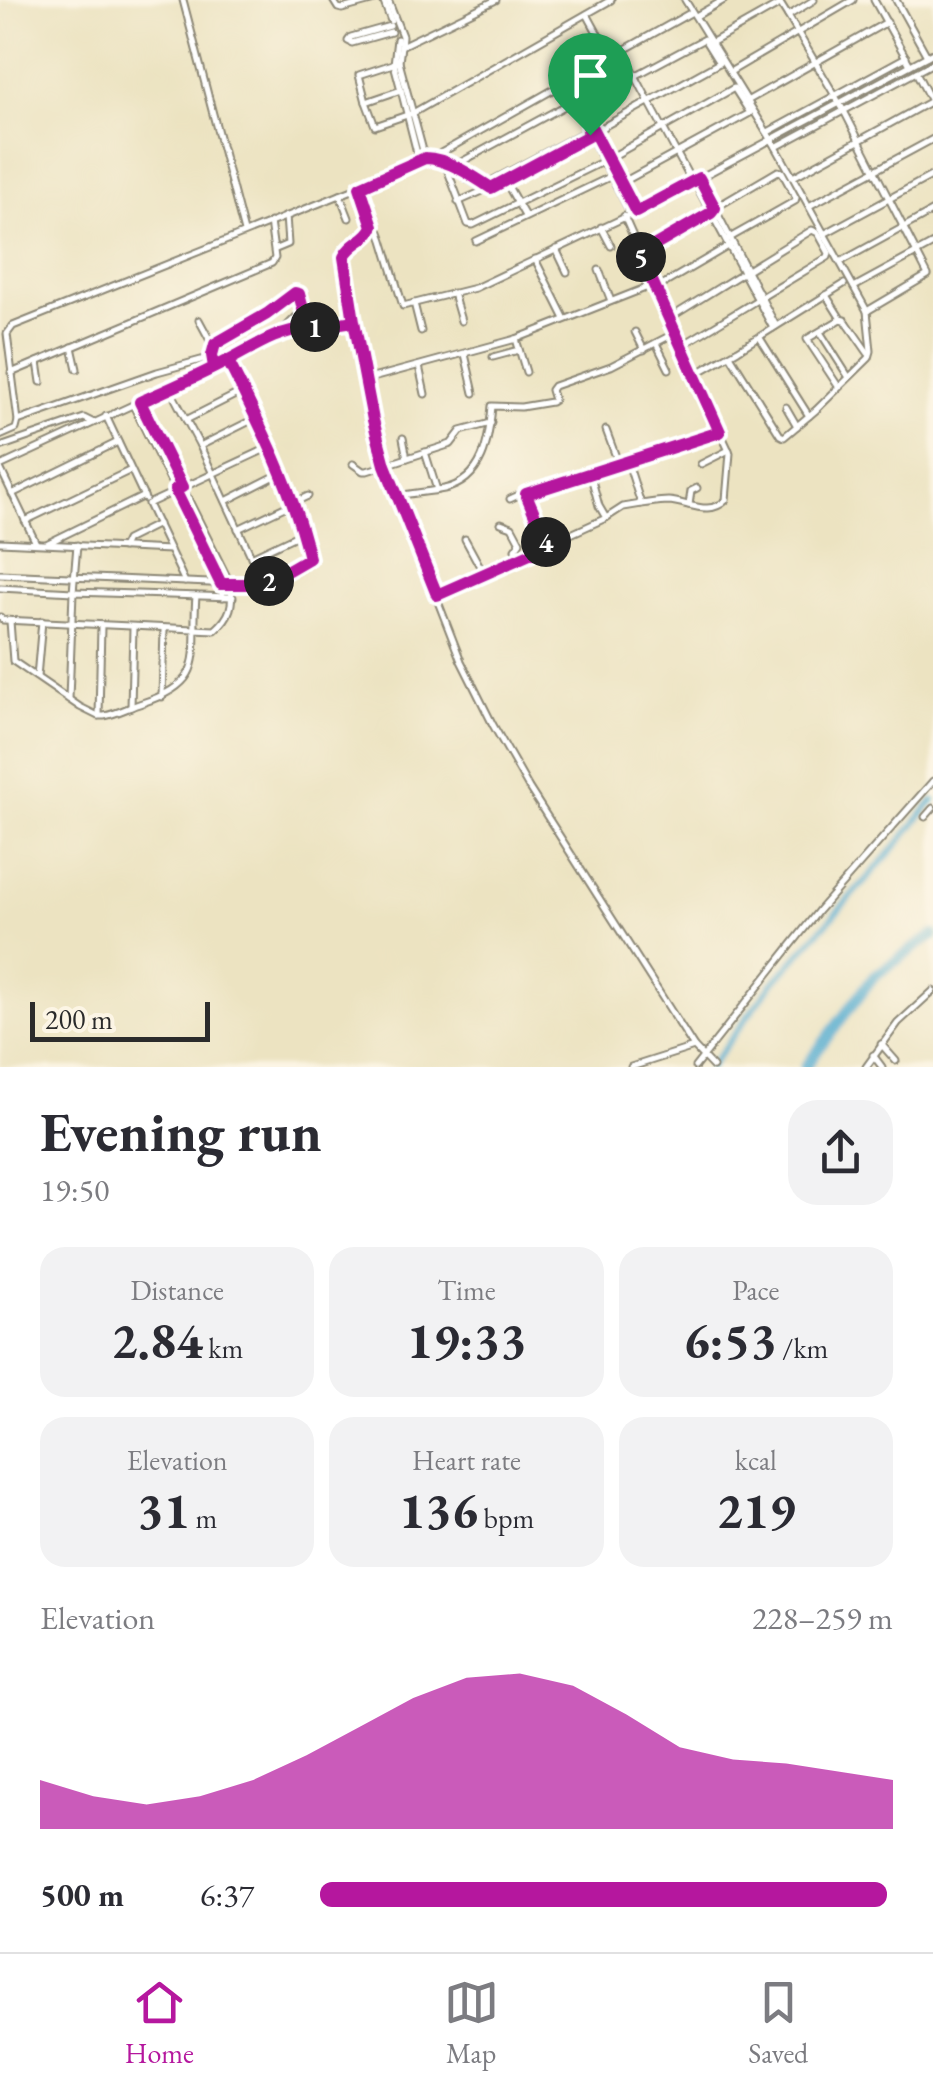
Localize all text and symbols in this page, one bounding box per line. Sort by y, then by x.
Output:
pin [548,33,633,136]
icon: arrive [563,48,618,103]
pin: 5 [616,232,666,282]
text: 5 [634,239,648,275]
pin: 1 [290,302,340,352]
text: 1 [308,309,322,345]
pin: 4 [521,517,571,567]
text: 4 [539,524,553,560]
pin: 2 [244,556,294,606]
text: 2 [262,563,276,599]
scale bar [30,997,210,1042]
text: 200 m [45,1001,113,1037]
text: Evening run [40,1096,322,1167]
button: share [788,1100,893,1205]
text: 19:50 [40,1169,109,1211]
text: Distance [130,1272,224,1308]
text: Time [437,1272,496,1308]
text: Pace [732,1272,779,1308]
text: 2.84 [111,1308,203,1373]
text: 19:33 [407,1308,526,1373]
text: 6:53 [683,1308,777,1373]
text: km [203,1330,243,1366]
text: /km [777,1330,828,1366]
text: Elevation [127,1442,228,1478]
text: Heart rate [412,1442,521,1478]
text: kcal [735,1442,777,1478]
text: 31 [137,1478,190,1543]
text: 136 [399,1478,478,1543]
text: 219 [716,1478,796,1543]
text: m [190,1500,217,1536]
text: bpm [478,1500,534,1536]
text: Elevation [40,1597,155,1639]
text: 228–259 m [752,1597,893,1639]
text: 500 m [40,1874,124,1916]
text: 6:37 [200,1874,254,1916]
tab: Home [125,1975,194,2071]
tab: Map [444,1975,499,2071]
tab: Saved [748,1975,808,2071]

